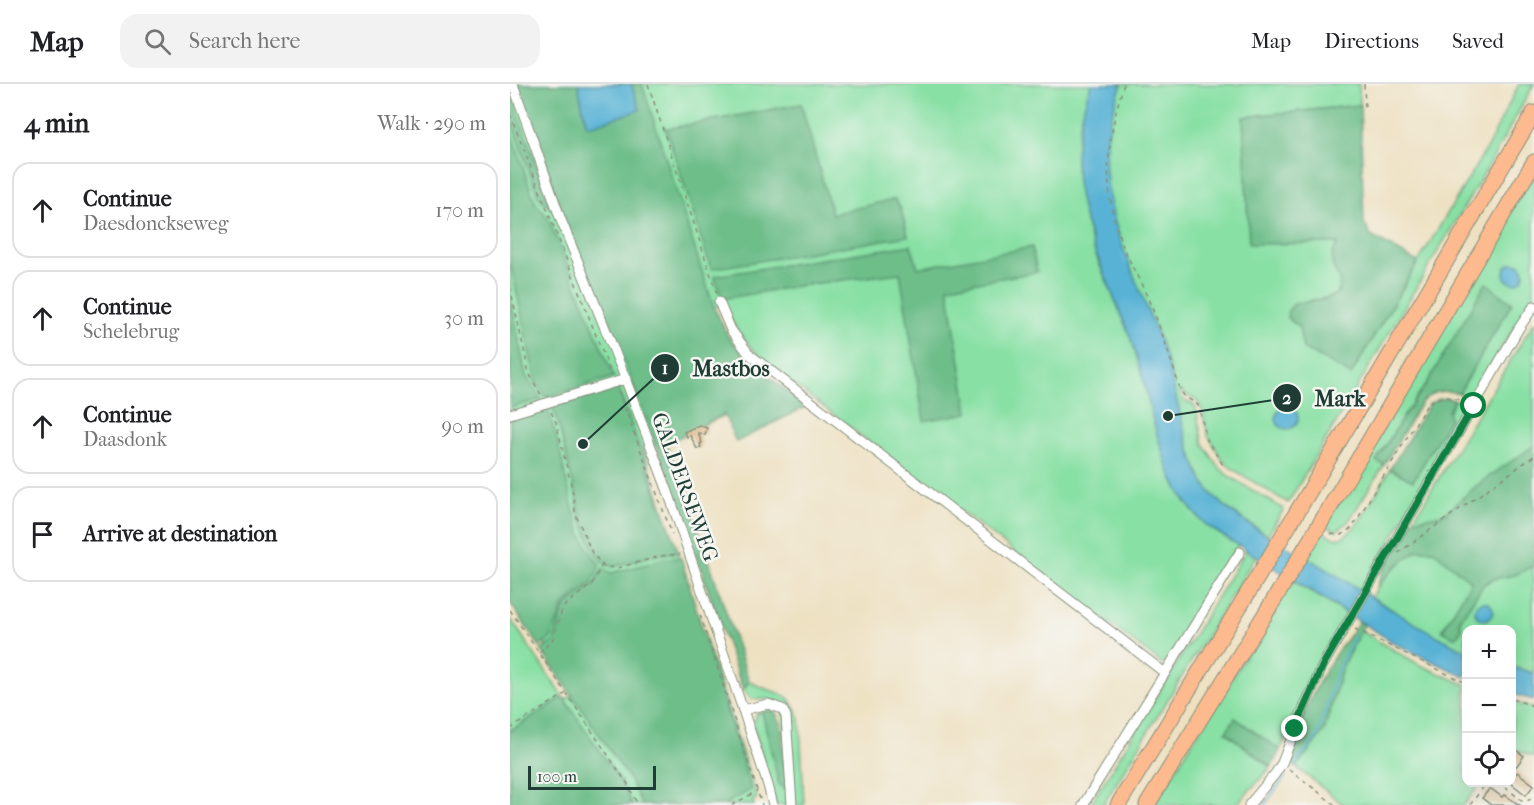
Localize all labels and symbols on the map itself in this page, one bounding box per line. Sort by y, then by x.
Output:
callout: Mastbos [650,348,781,388]
text: Mastbos [691,356,770,382]
text: 1 [662,358,668,379]
callout: Mark [1272,378,1377,418]
text: Mark [1314,386,1366,412]
text: 2 [1282,388,1292,409]
route start [1460,392,1486,418]
street label: GALDERSEWEG [647,409,723,565]
route end [1281,715,1307,741]
scale bar [528,763,656,790]

